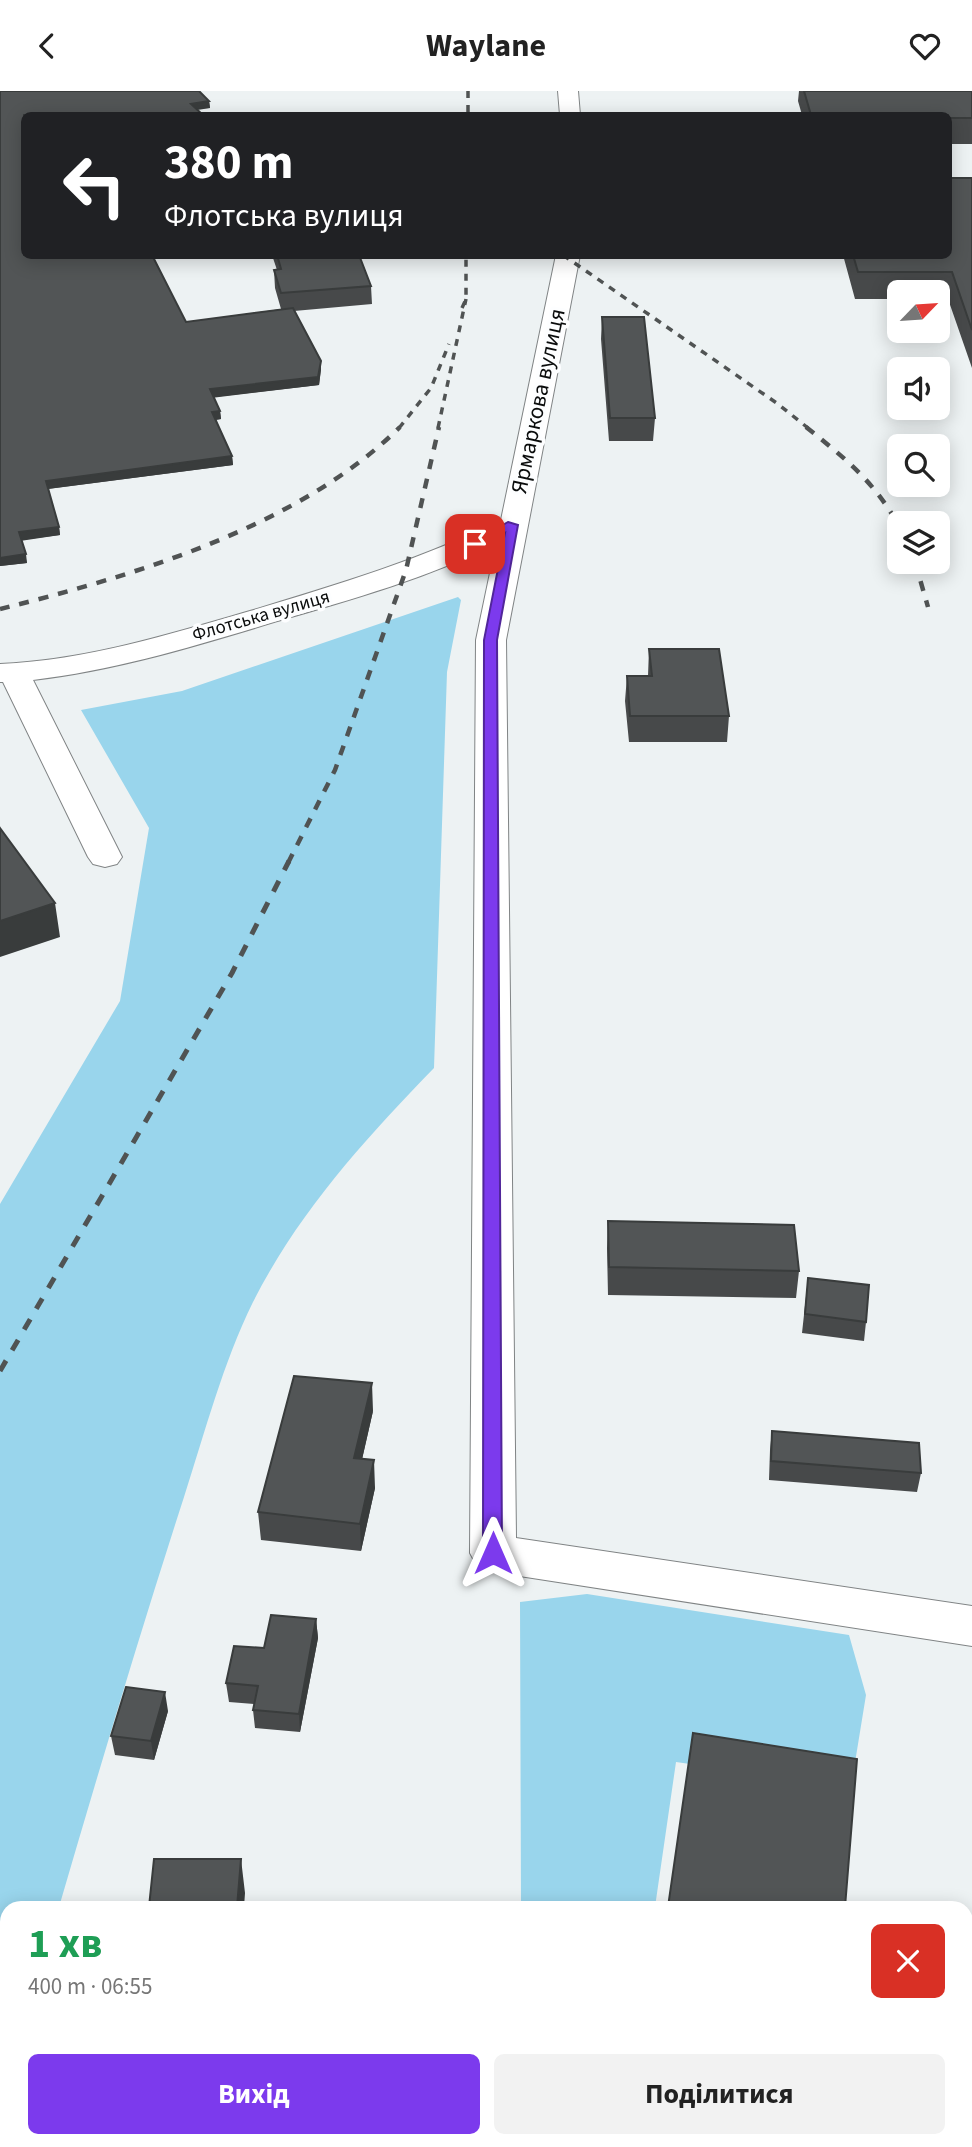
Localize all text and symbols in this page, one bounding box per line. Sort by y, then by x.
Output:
text: Waylane [426,23,546,69]
icon: back [28,27,66,65]
icon: heart [906,27,944,65]
text: 380 m [164,128,293,198]
icon: left [49,140,140,231]
text: Флотська вулиця [164,193,404,239]
north arrow [887,280,950,343]
map controls [887,280,950,574]
street label: Ярмаркова вулиця [502,305,574,497]
button: sound [887,357,950,420]
button: search [887,434,950,497]
button: layers [887,511,950,574]
pin [445,514,505,574]
icon: arrive [456,525,494,563]
street label: Флотська вулиця [189,583,333,649]
position arrow [456,1516,530,1590]
text: 1 хв [28,1914,102,1974]
button: close [871,1924,945,1998]
text: 400 m · 06:55 [28,1970,152,2003]
button: Вихід [28,2054,480,2134]
button: Поділитися [494,2054,945,2134]

